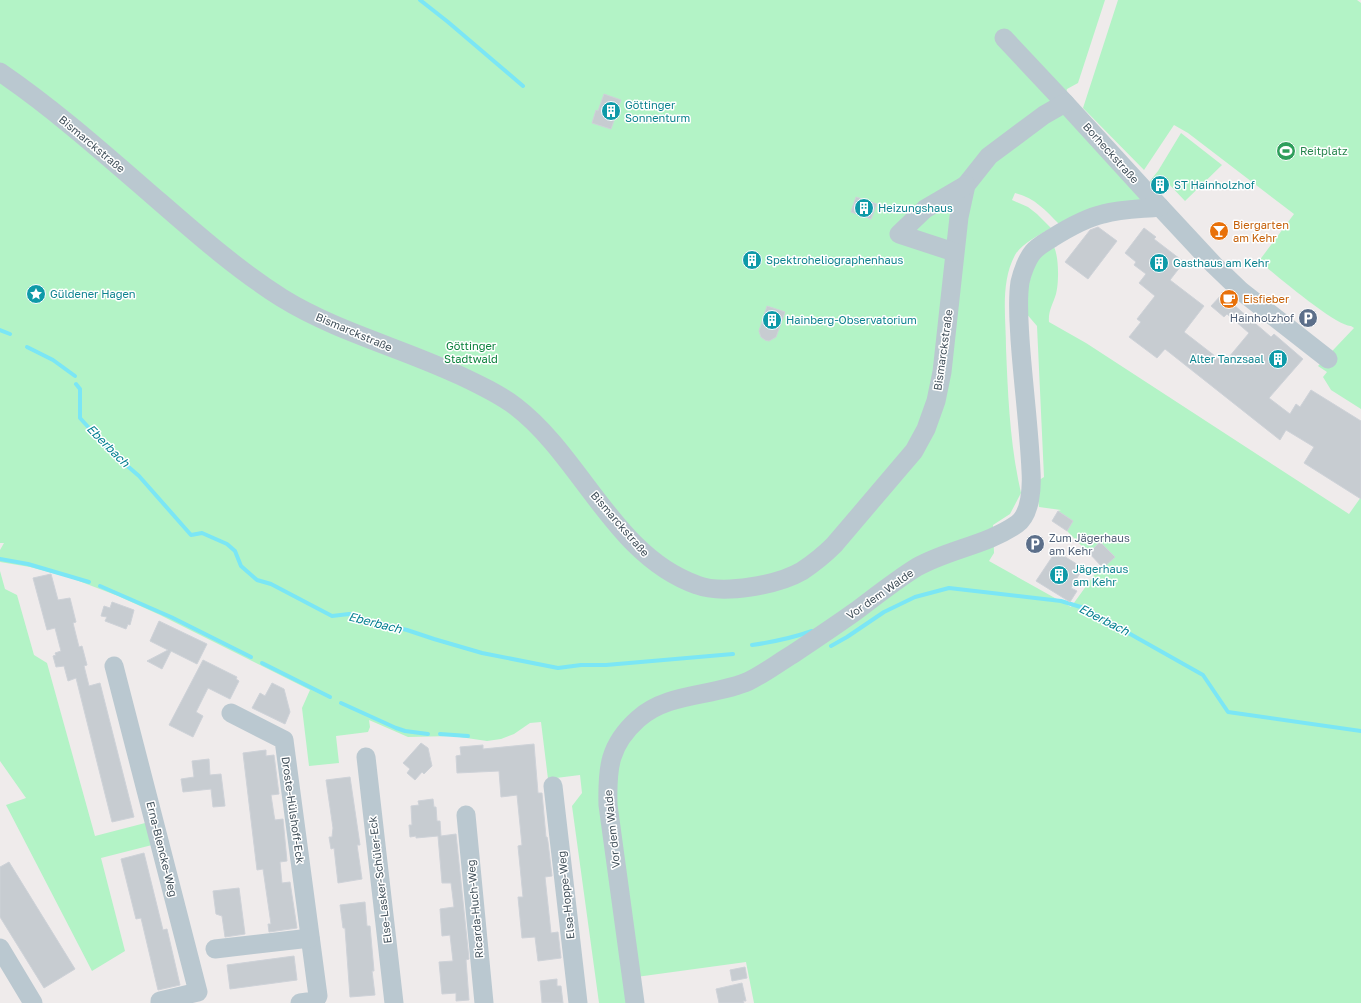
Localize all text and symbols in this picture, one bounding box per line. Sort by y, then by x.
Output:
place label: Göttinger Sonnenturm [625,98,690,124]
building icon: Göttinger Sonnenturm [600,100,622,122]
street label: Bismarckstraße [57,112,128,175]
street label: Borheckstraße [1081,120,1142,186]
sports icon: Reitplatz [1275,140,1297,162]
place label: Reitplatz [1300,144,1348,157]
building icon: ST Hainholzhof [1149,174,1171,196]
place label: ST Hainholzhof [1174,178,1255,191]
building icon: Heizungshaus [853,197,875,219]
place label: Heizungshaus [878,201,953,214]
place label: Biergarten am Kehr [1233,218,1289,244]
bar icon: Biergarten am Kehr [1208,220,1230,242]
building icon: Spektroheliographenhaus [741,249,763,271]
building icon: Gasthaus am Kehr [1148,252,1170,274]
place label: Spektroheliographenhaus [766,253,903,266]
place label: Gasthaus am Kehr [1173,256,1270,269]
place icon: Güldener Hagen [25,283,47,305]
place label: Güldener Hagen [50,287,136,300]
cafe icon: Eisfieber [1218,288,1240,310]
place label: Eisfieber [1243,292,1290,305]
parking icon: Hainholzhof [1297,307,1319,329]
street label: Bismarckstraße [930,308,955,391]
building icon: Hainberg-Observatorium [761,309,783,331]
street label: Bismarckstraße [314,310,394,354]
place label: Hainholzhof [1230,311,1294,324]
place label: Hainberg-Observatorium [786,313,917,326]
park label: Göttinger Stadtwald [444,339,498,365]
building icon: Alter Tanzsaal [1267,348,1289,370]
place label: Alter Tanzsaal [1190,352,1264,365]
water label: Eberbach [84,421,133,471]
street label: Bismarckstraße [589,489,652,559]
place label: Zum Jägerhaus am Kehr [1049,531,1130,557]
parking icon: Zum Jägerhaus am Kehr [1024,533,1046,555]
place label: Jägerhaus am Kehr [1073,562,1128,588]
building icon: Jägerhaus am Kehr [1048,564,1070,586]
street label: Vor dem Walde [844,566,916,622]
water label: Eberbach [1077,601,1132,639]
water label: Eberbach [347,609,404,637]
street label: Droste-Hülshoff-Eck [280,756,307,864]
street label: Vor dem Walde [601,789,622,869]
street label: Erna-Blencke-Weg [144,800,181,898]
street label: Else-Lasker-Schüler-Eck [365,816,394,944]
street label: Elsa-Hoppe-Weg [554,850,577,940]
street label: Ricarda-Huch-Weg [464,859,485,959]

